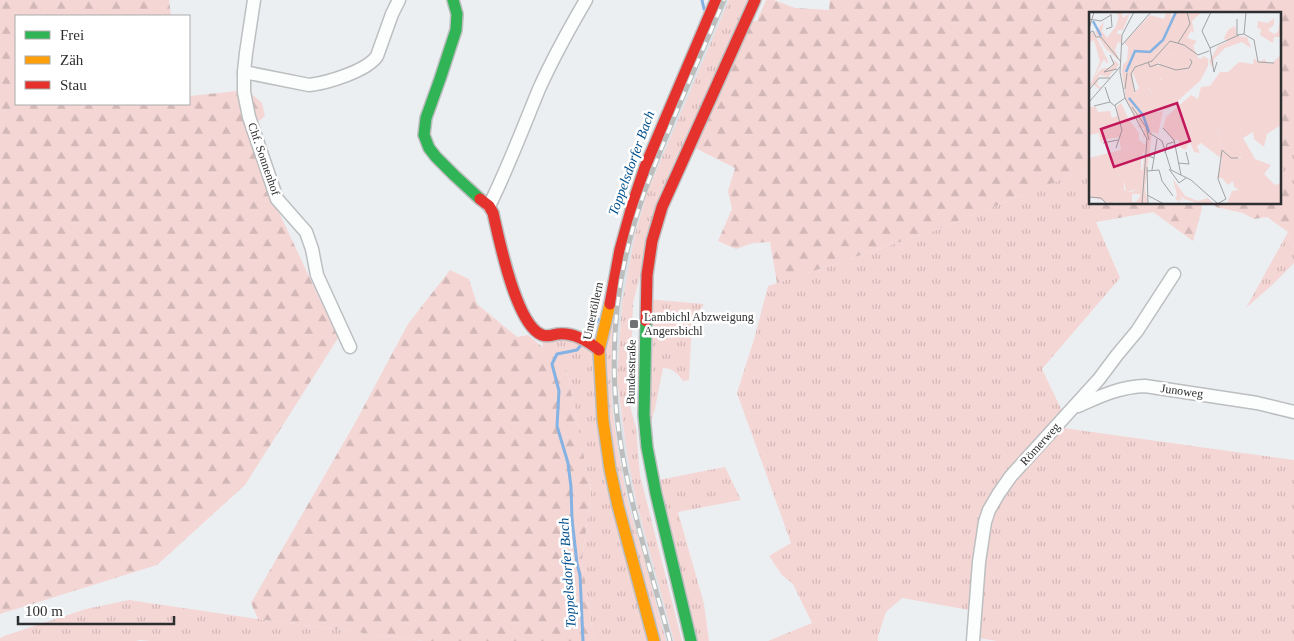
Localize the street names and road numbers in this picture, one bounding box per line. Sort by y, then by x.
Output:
street label: Chf. Sonnenhof [245,121,283,197]
street label: Untertöllern [580,281,606,341]
street label: Bundesstraße [623,340,639,404]
street label: Junoweg [1160,381,1204,401]
street label: Römerweg [1017,420,1063,468]

